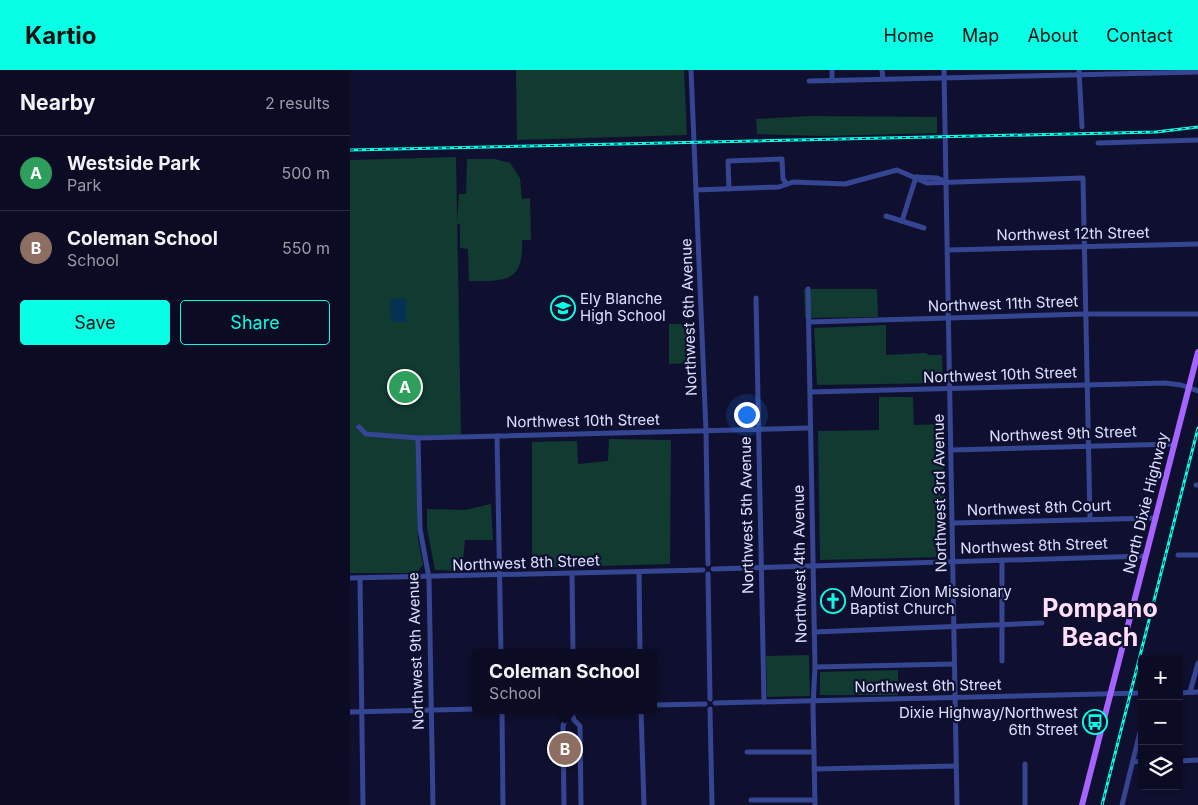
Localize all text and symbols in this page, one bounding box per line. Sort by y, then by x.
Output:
text: Kartio [25,21,96,50]
text: Home [884,25,934,46]
text: Map [962,25,999,46]
text: About [1027,25,1078,46]
text: Contact [1106,25,1173,46]
text: Nearby [20,90,95,115]
text: 2 results [265,93,330,113]
text: Westside Park [67,152,200,175]
text: A [30,163,42,183]
text: 500 m [282,163,330,183]
text: Park [67,175,101,195]
street label: Northwest 12th Street [996,223,1150,244]
text: Coleman School [67,227,218,250]
text: B [31,238,41,258]
text: 550 m [282,238,330,258]
street label: Northwest 6th Avenue [676,238,701,396]
text: School [67,250,119,270]
place label: Ely Blanche High School [580,289,666,325]
street label: Northwest 11th Street [927,291,1079,316]
school or university icon: Ely Blanche High School [550,295,576,321]
button: Save [20,300,170,345]
button: Share [180,300,330,345]
street label: Northwest 10th Street [923,362,1077,387]
pin: A [389,368,421,406]
your location [734,402,760,428]
street label: Northwest 10th Street [506,410,660,431]
street label: Northwest 3rd Avenue [929,414,950,572]
street label: Northwest 9th Street [989,421,1137,446]
street label: North Dixie Highway [1119,430,1172,576]
street label: Northwest 5th Avenue [736,436,757,594]
street label: Northwest 4th Avenue [789,485,810,643]
street label: Northwest 8th Court [966,495,1112,520]
street label: Northwest 8th Street [960,533,1108,558]
street label: Northwest 8th Street [452,550,600,575]
street label: Northwest 9th Avenue [403,572,428,730]
place label: Mount Zion Missionary Baptist Church [850,582,1012,618]
church icon: Mount Zion Missionary Baptist Church [820,588,846,614]
district label: Pompano Beach [1042,593,1158,652]
popup [472,649,657,714]
map controls [1138,655,1183,790]
button: + [1138,655,1183,700]
text: Coleman School [489,660,640,683]
street label: Northwest 6th Street [854,675,1002,696]
text: School [489,683,541,703]
button: − [1138,700,1183,745]
place label: Dixie Highway/Northwest 6th Street [899,703,1078,739]
bus stop icon: Dixie Highway/Northwest 6th Street [1082,709,1108,735]
pin: B [549,730,581,768]
button: layers [1138,745,1183,790]

